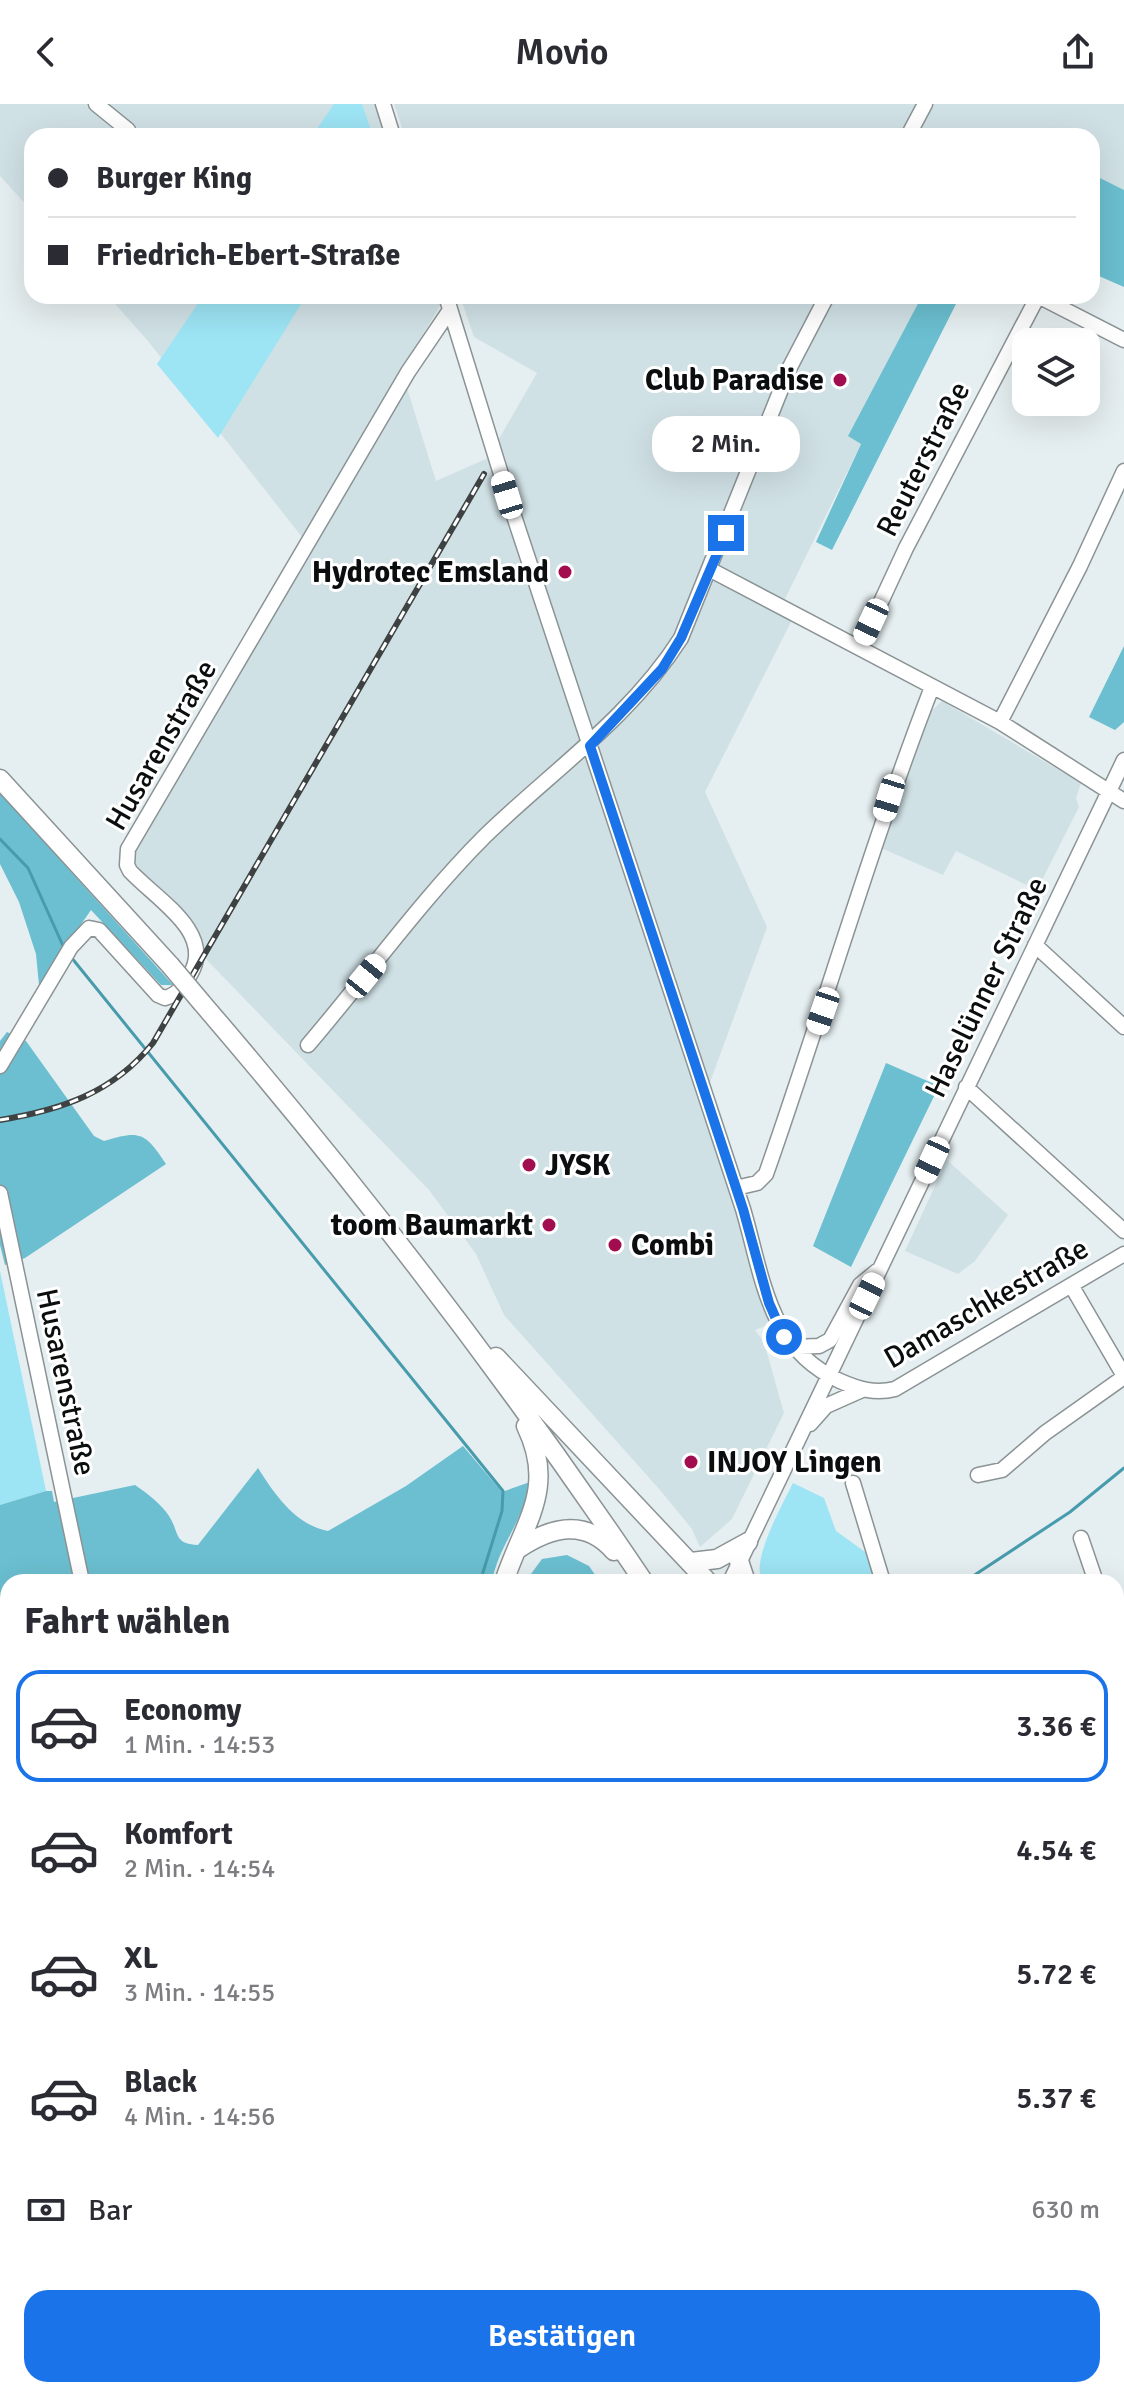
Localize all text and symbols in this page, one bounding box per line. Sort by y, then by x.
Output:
icon: back [24,30,68,74]
text: Movio [515,30,609,75]
icon: share [1056,30,1100,74]
text: Burger King [96,160,252,197]
text: Friedrich-Ebert-Straße [96,237,400,274]
map controls [1012,328,1100,416]
button: layers [1012,328,1100,416]
place label: Club Paradise [645,362,824,399]
marker: Club Paradise [831,371,849,389]
street label: Reuterstraße [869,376,978,543]
callout: 2 Min. [652,417,800,473]
text: 2 Min. [691,428,761,460]
car [489,469,525,521]
route end [708,515,744,551]
place label: Hydrotec Emsland [312,554,549,591]
marker: Hydrotec Emsland [556,563,574,581]
car [850,595,892,649]
street label: Husarenstraße [98,654,225,837]
car [871,772,907,824]
street label: Haselünner Straße [917,871,1056,1104]
car [342,950,390,1002]
car [804,984,842,1038]
car [911,1133,953,1187]
place label: JYSK [545,1147,611,1184]
marker: JYSK [520,1156,538,1174]
place label: toom Baumarkt [330,1207,533,1244]
marker: toom Baumarkt [540,1216,558,1234]
place label: Combi [631,1227,714,1264]
street label: Damaschkestraße [877,1230,1095,1377]
marker: Combi [606,1236,624,1254]
car [846,1269,888,1323]
street label: Husarenstraße [28,1285,103,1479]
route start [766,1319,802,1355]
place label: INJOY Lingen [707,1444,882,1481]
marker: INJOY Lingen [682,1453,700,1471]
text: Fahrt wählen [24,1599,230,1644]
icon: car [28,1690,100,1762]
text: Economy [124,1692,241,1729]
text: 3.36 € [1016,1708,1096,1745]
text: 1 Min. · 14:53 [124,1729,275,1761]
icon: car [28,1814,100,1886]
text: Komfort [124,1816,233,1853]
text: 4.54 € [1016,1832,1096,1869]
text: 2 Min. · 14:54 [124,1853,275,1885]
icon: car [28,1938,100,2010]
text: XL [124,1940,158,1977]
text: 5.72 € [1016,1956,1096,1993]
text: 3 Min. · 14:55 [124,1977,275,2009]
icon: car [28,2062,100,2134]
text: Black [124,2064,197,2101]
text: 5.37 € [1016,2080,1096,2117]
text: 4 Min. · 14:56 [124,2101,275,2133]
icon: cash [24,2188,68,2232]
text: Bar [88,2192,132,2229]
text: 630 m [1031,2194,1100,2226]
button: Bestätigen [24,2290,1100,2382]

